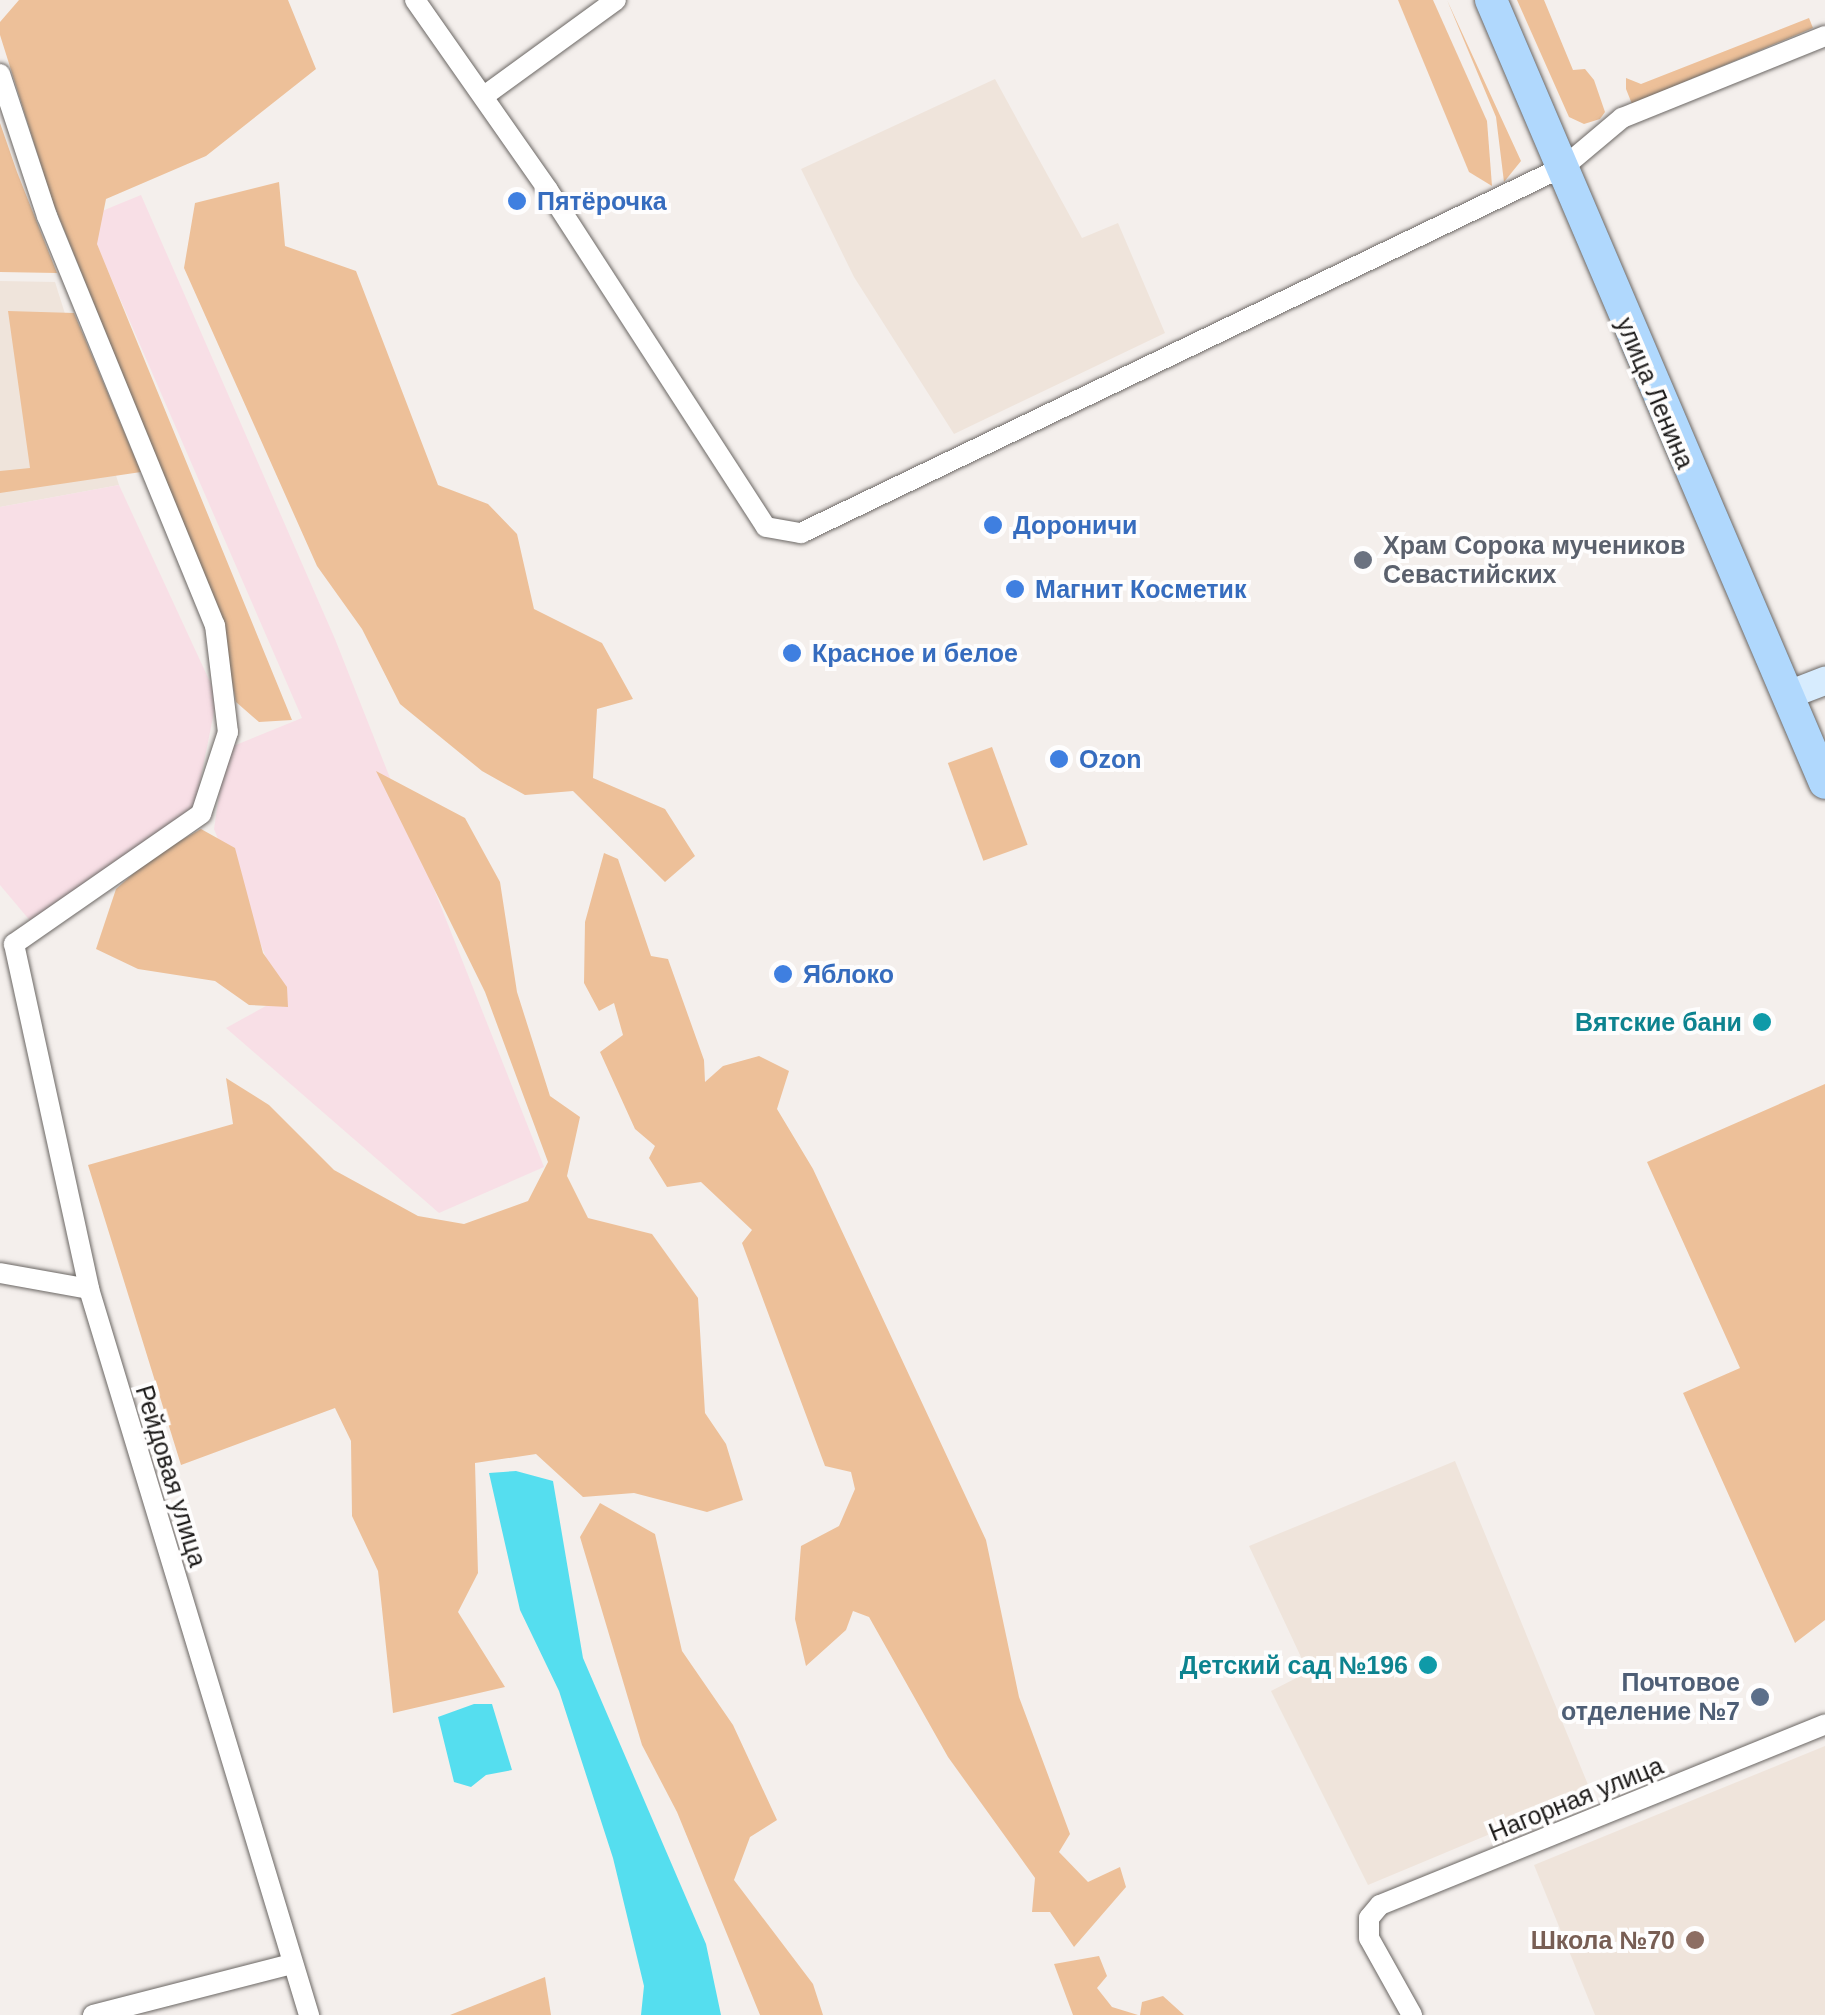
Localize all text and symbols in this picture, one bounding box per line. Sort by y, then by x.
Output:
place label: Пятёрочка [537,186,667,216]
marker: Пятёрочка [506,190,528,212]
street label: улица Ленина [1610,313,1700,473]
place label: Дороничи [1013,510,1137,540]
marker: Дороничи [982,514,1004,536]
place label: Храм Сорока мучеников Севастийских [1383,531,1685,590]
marker: Храм Сорока мучеников Севастийских [1352,549,1374,571]
place label: Магнит Косметик [1035,574,1246,604]
marker: Магнит Косметик [1004,578,1026,600]
place label: Красное и белое [812,638,1018,668]
marker: Красное и белое [781,642,803,664]
place label: Ozon [1079,744,1141,774]
marker: Ozon [1048,748,1070,770]
place label: Яблоко [803,959,894,989]
marker: Яблоко [772,963,794,985]
place label: Вятские бани [1575,1007,1742,1037]
marker: Вятские бани [1751,1011,1773,1033]
street label: Рейдовая улица [129,1382,213,1570]
place label: Детский сад №196 [1180,1650,1408,1680]
marker: Детский сад №196 [1417,1654,1439,1676]
place label: Почтовое отделение №7 [1561,1668,1740,1727]
marker: Почтовое отделение №7 [1749,1686,1771,1708]
street label: Нагорная улица [1484,1750,1668,1848]
place label: Школа №70 [1531,1925,1675,1955]
marker: Школа №70 [1684,1929,1706,1951]

